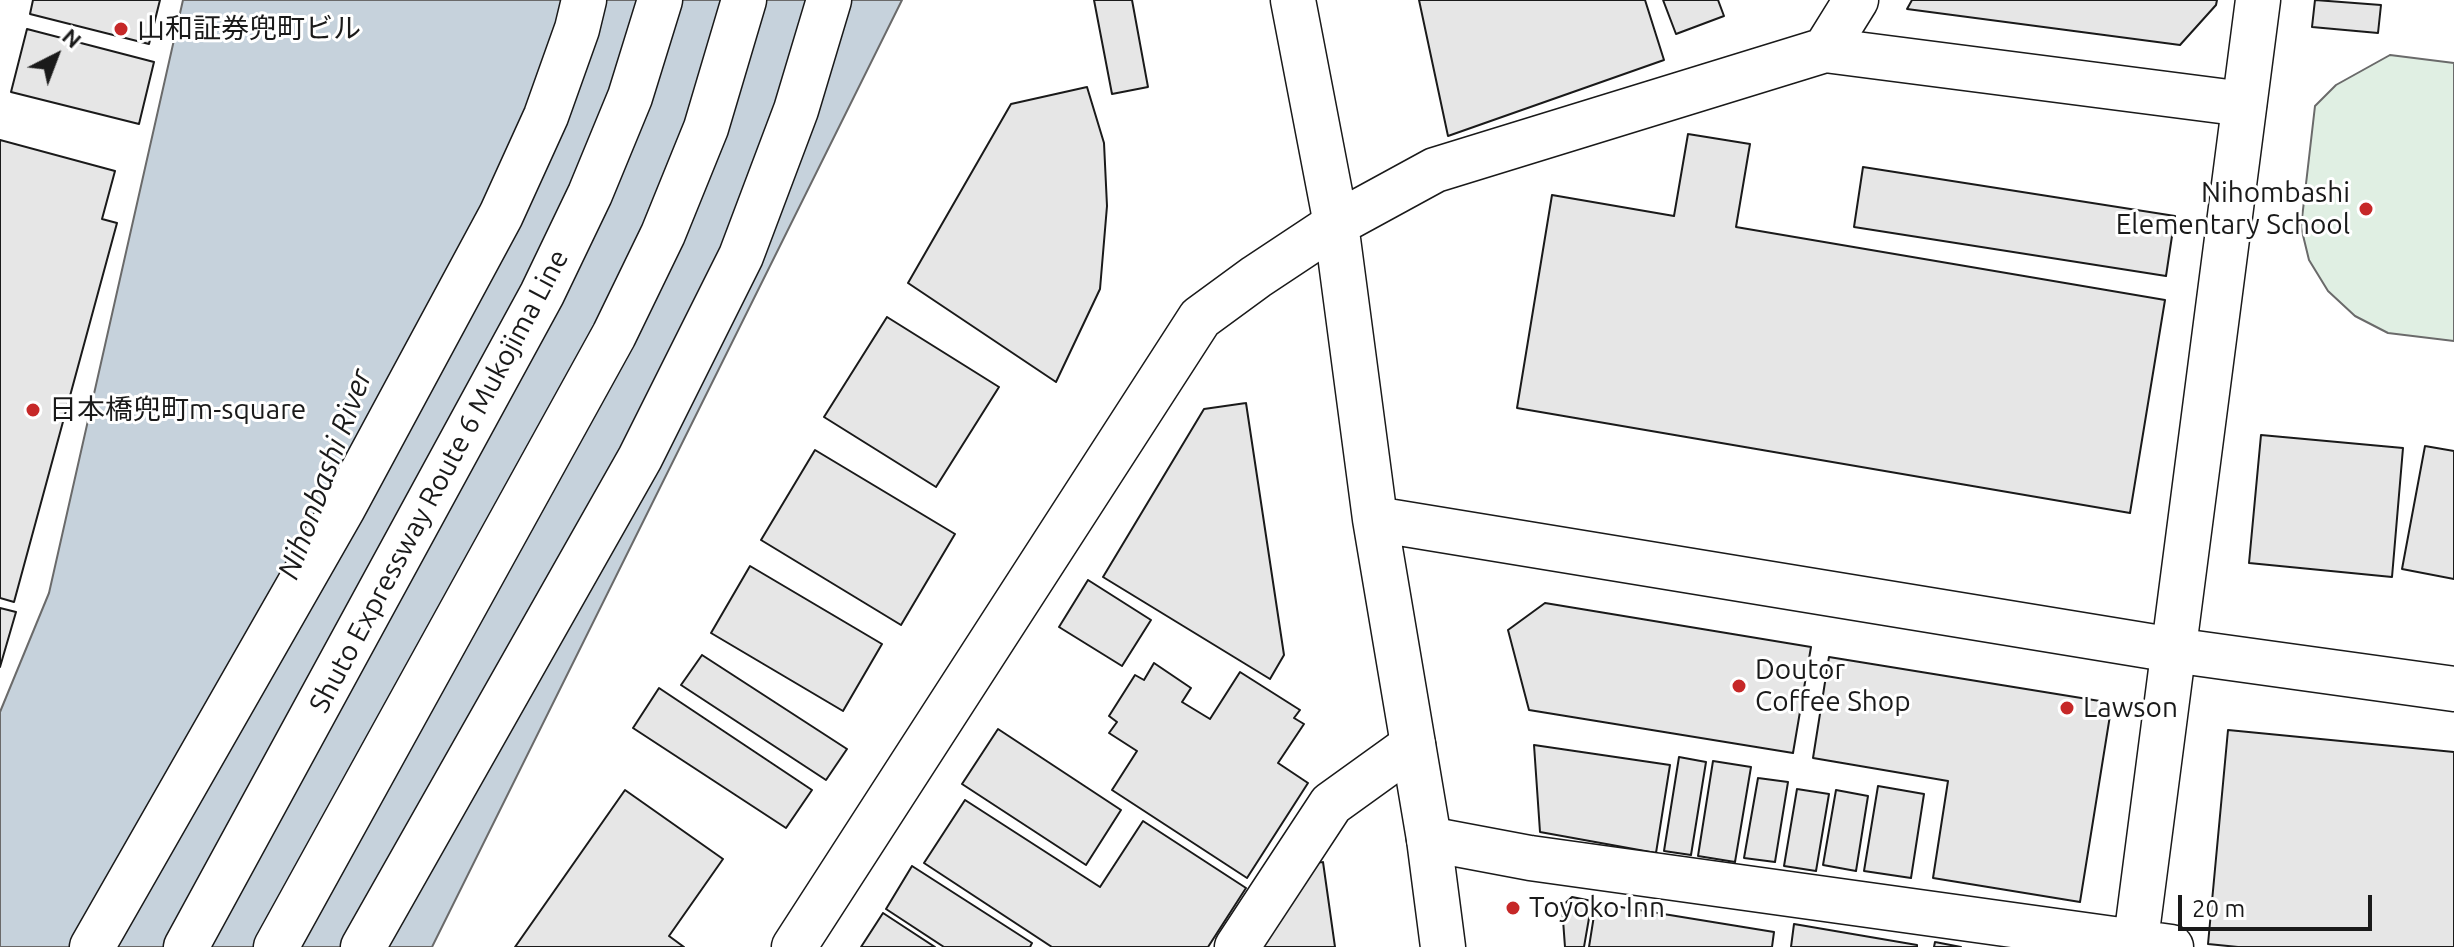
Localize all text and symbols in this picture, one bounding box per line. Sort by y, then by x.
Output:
place label: 山和証券兜町ビル [137,12,361,46]
north arrow [16,16,96,96]
marker: 山和証券兜町ビル [112,20,130,38]
text: N [58,23,87,53]
place label: Nihombashi Elementary School [2116,176,2350,242]
marker: Nihombashi Elementary School [2357,200,2375,218]
street label: Shuto Expressway Route 6 Mukojima Line [302,244,576,718]
water label: Nihonbashi River [270,364,380,584]
place label: 日本橋兜町m-square [49,393,306,427]
marker: 日本橋兜町m-square [24,401,42,419]
place label: Doutor Coffee Shop [1755,653,1911,719]
marker: Doutor Coffee Shop [1730,677,1748,695]
place label: Lawson [2083,691,2178,725]
marker: Lawson [2058,699,2076,717]
scale bar [2182,879,2376,929]
place label: Toyoko Inn [1529,891,1665,925]
text: 20 m [2192,895,2245,922]
marker: Toyoko Inn [1504,899,1522,917]

